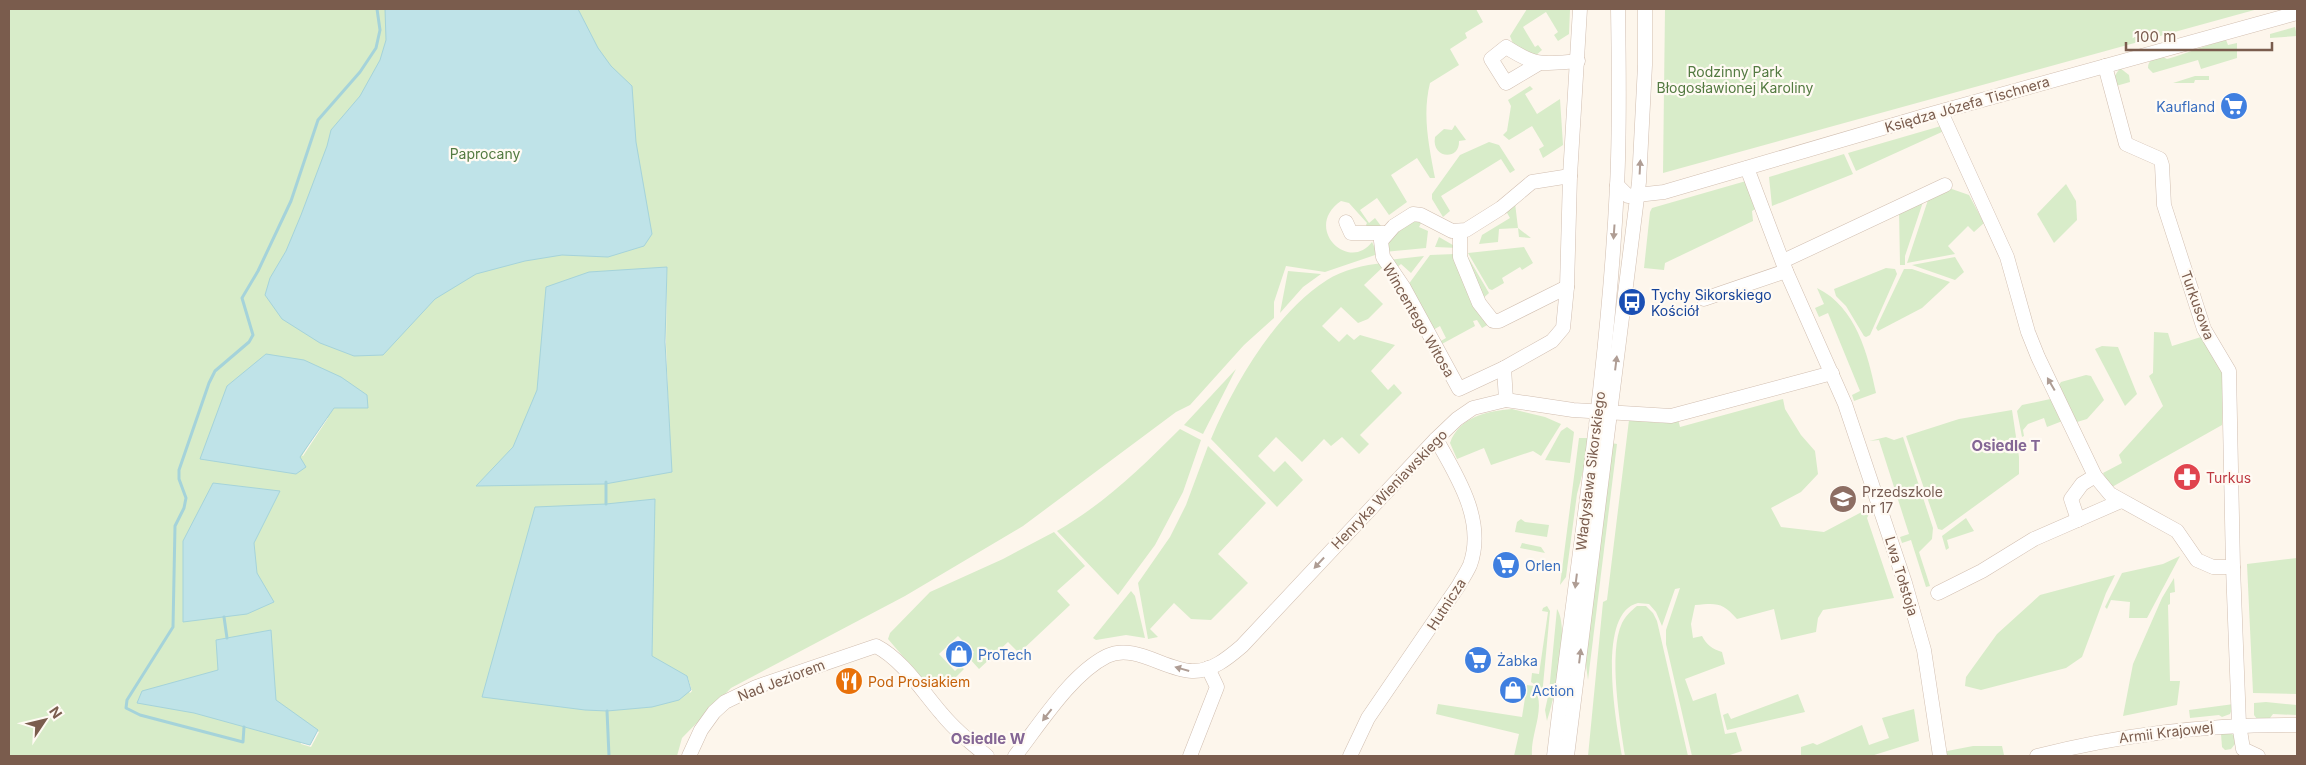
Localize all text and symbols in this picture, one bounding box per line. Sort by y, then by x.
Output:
scale bar [2126,20,2272,52]
text: 100 m [2134,27,2176,46]
park label: Rodzinny Park Błogosławionej Karoliny [1657,63,1814,96]
street label: Księdza Józefa Tischnera [1883,72,2051,136]
supermarket icon: Kaufland [2219,91,2249,121]
place label: Kaufland [2156,98,2215,115]
park label: Paprocany [450,145,520,162]
one-way arrow [1637,159,1645,175]
one-way arrow [1610,225,1618,241]
street label: Wincentego Witosa [1379,260,1459,380]
street label: Turkusowa [2178,268,2218,342]
place label: Tychy Sikorskiego Kościół [1651,286,1772,319]
bus stop icon: Tychy Sikorskiego Kościół [1617,287,1647,317]
one-way arrow [1612,354,1620,370]
one-way arrow [2047,377,2055,392]
street label: Władysława Sikorskiego [1572,390,1608,552]
street label: Henryka Wieniawskiego [1327,426,1451,552]
district label: Osiedle T [1972,436,2040,455]
pharmacy icon: Turkus [2172,462,2202,492]
place label: Turkus [2206,469,2251,486]
place label: Przedszkole nr 17 [1862,483,1943,516]
school or university icon: Przedszkole nr 17 [1828,484,1858,514]
street label: Lwa Tołstoja [1882,534,1922,618]
supermarket icon: Orlen [1491,550,1521,580]
one-way arrow [1313,557,1325,569]
place label: Orlen [1525,557,1561,574]
one-way arrow [1572,573,1580,589]
street label: Hutnicza [1423,575,1469,633]
shop icon: ProTech [944,639,974,669]
supermarket icon: Żabka [1463,645,1493,675]
place label: ProTech [978,646,1032,663]
one-way arrow [1576,648,1584,664]
place label: Żabka [1497,652,1538,669]
street label: Nad Jeziorem [735,656,827,704]
one-way arrow [1175,664,1190,672]
restaurant icon: Pod Prosiakiem [834,666,864,696]
place label: Pod Prosiakiem [868,673,970,690]
shop icon: Action [1498,675,1528,705]
place label: Action [1532,682,1574,699]
north arrow [20,695,70,745]
text: N [46,703,66,722]
one-way arrow [1042,708,1053,721]
street label: Armii Krajowej [2118,718,2214,746]
district label: Osiedle W [951,729,1026,748]

